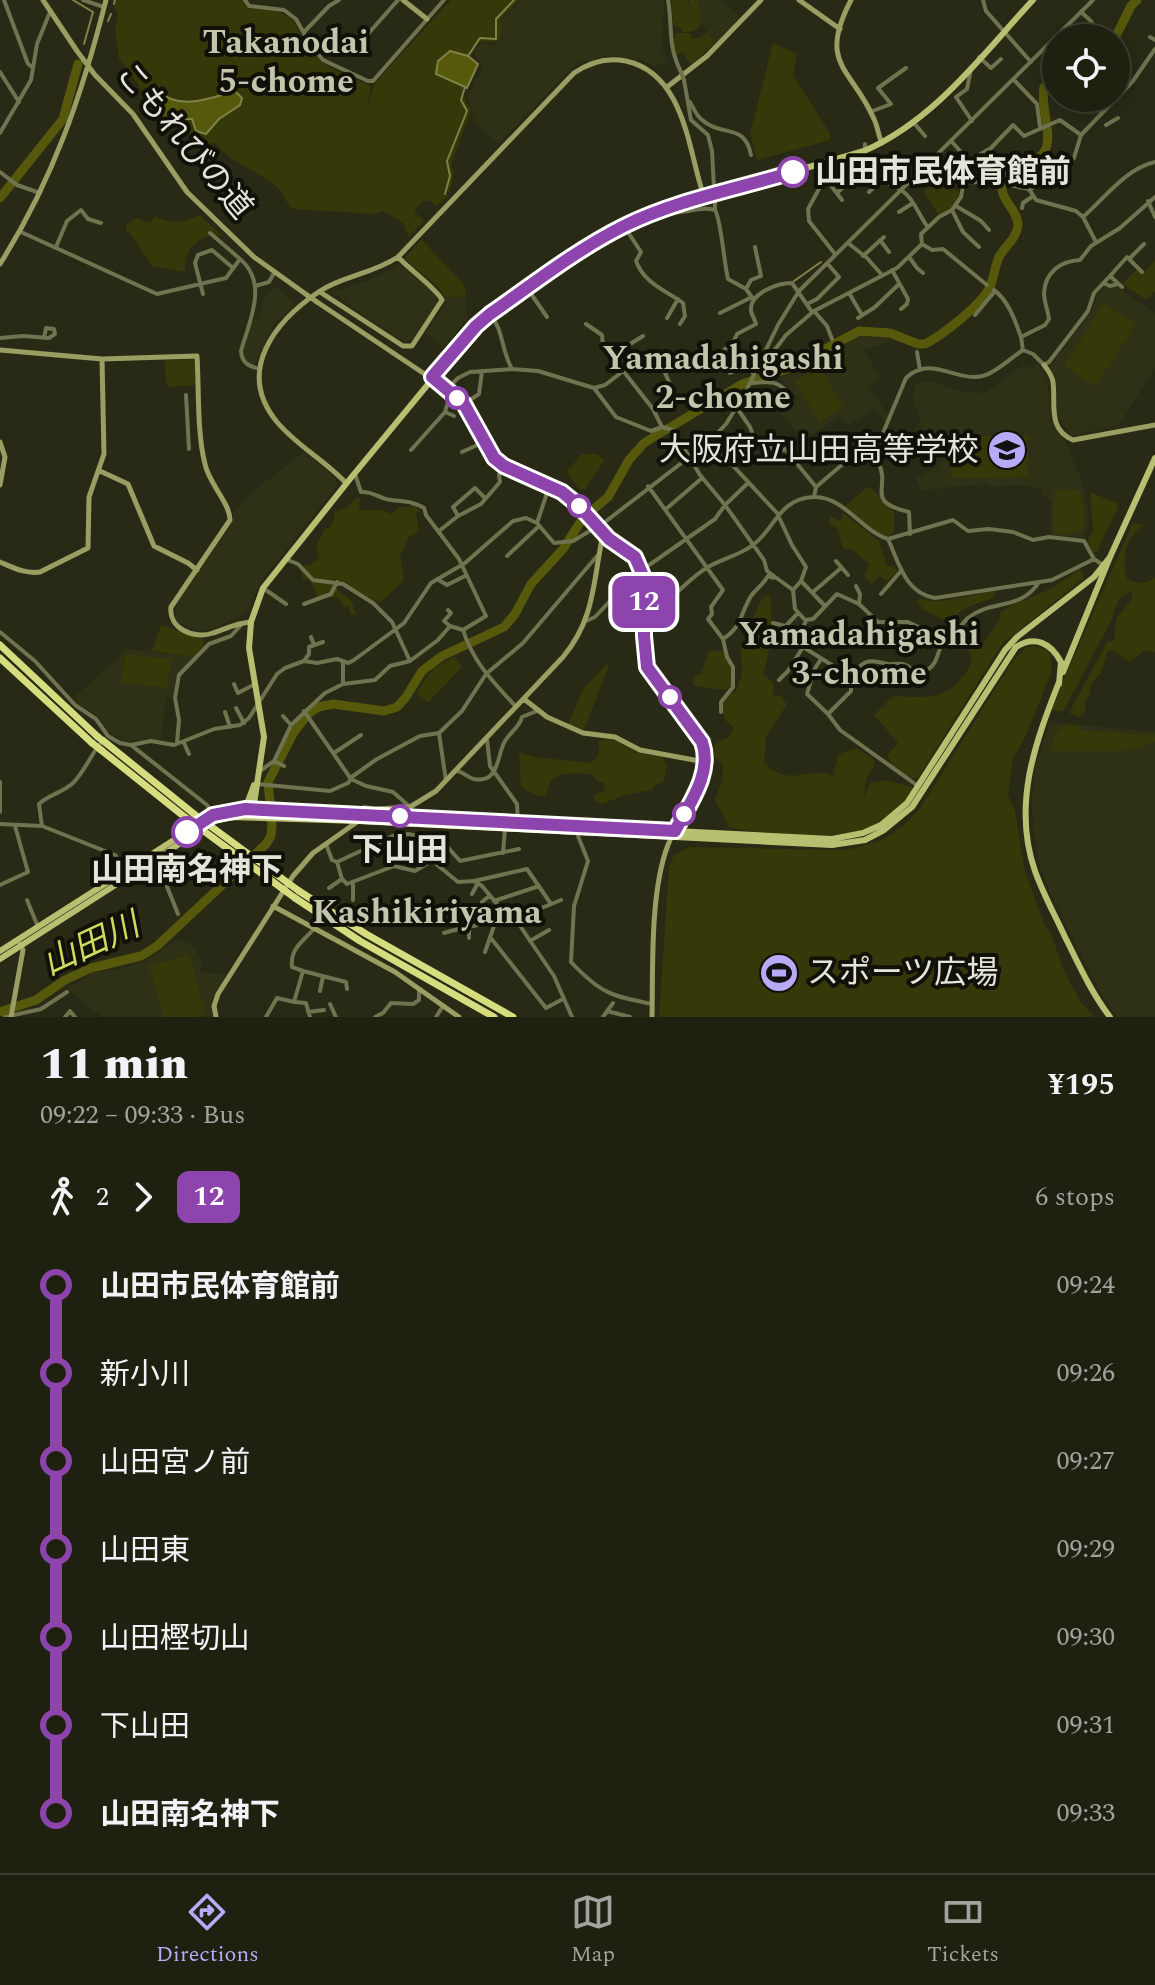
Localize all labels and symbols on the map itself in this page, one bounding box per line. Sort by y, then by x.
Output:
district label: Takanodai 5-chome [203,17,369,108]
street label: こもれびの道 [104,52,264,230]
place label: 山田市民体育館前 [815,148,1071,197]
marker: 山田市民体育館前 [778,157,808,187]
district label: Yamadahigashi 2-chome [602,333,844,424]
unlabelled marker [446,387,468,409]
place label: 大阪府立山田高等学校 [659,426,979,475]
school or university icon: 大阪府立山田高等学校 [986,429,1028,471]
unlabelled marker [568,495,590,517]
line badge: 12 [608,576,680,628]
district label: Yamadahigashi 3-chome [738,609,980,700]
unlabelled marker [659,686,681,708]
unlabelled marker [673,803,695,825]
marker: 下山田 [389,805,411,827]
marker: 山田南名神下 [172,817,202,847]
place label: 下山田 [352,826,448,875]
place label: 山田南名神下 [91,846,283,895]
district label: Kashikiriyama [312,887,542,939]
water label: 山田川 [34,899,151,990]
place label: スポーツ広場 [807,949,998,998]
sports icon: スポーツ広場 [758,952,800,994]

